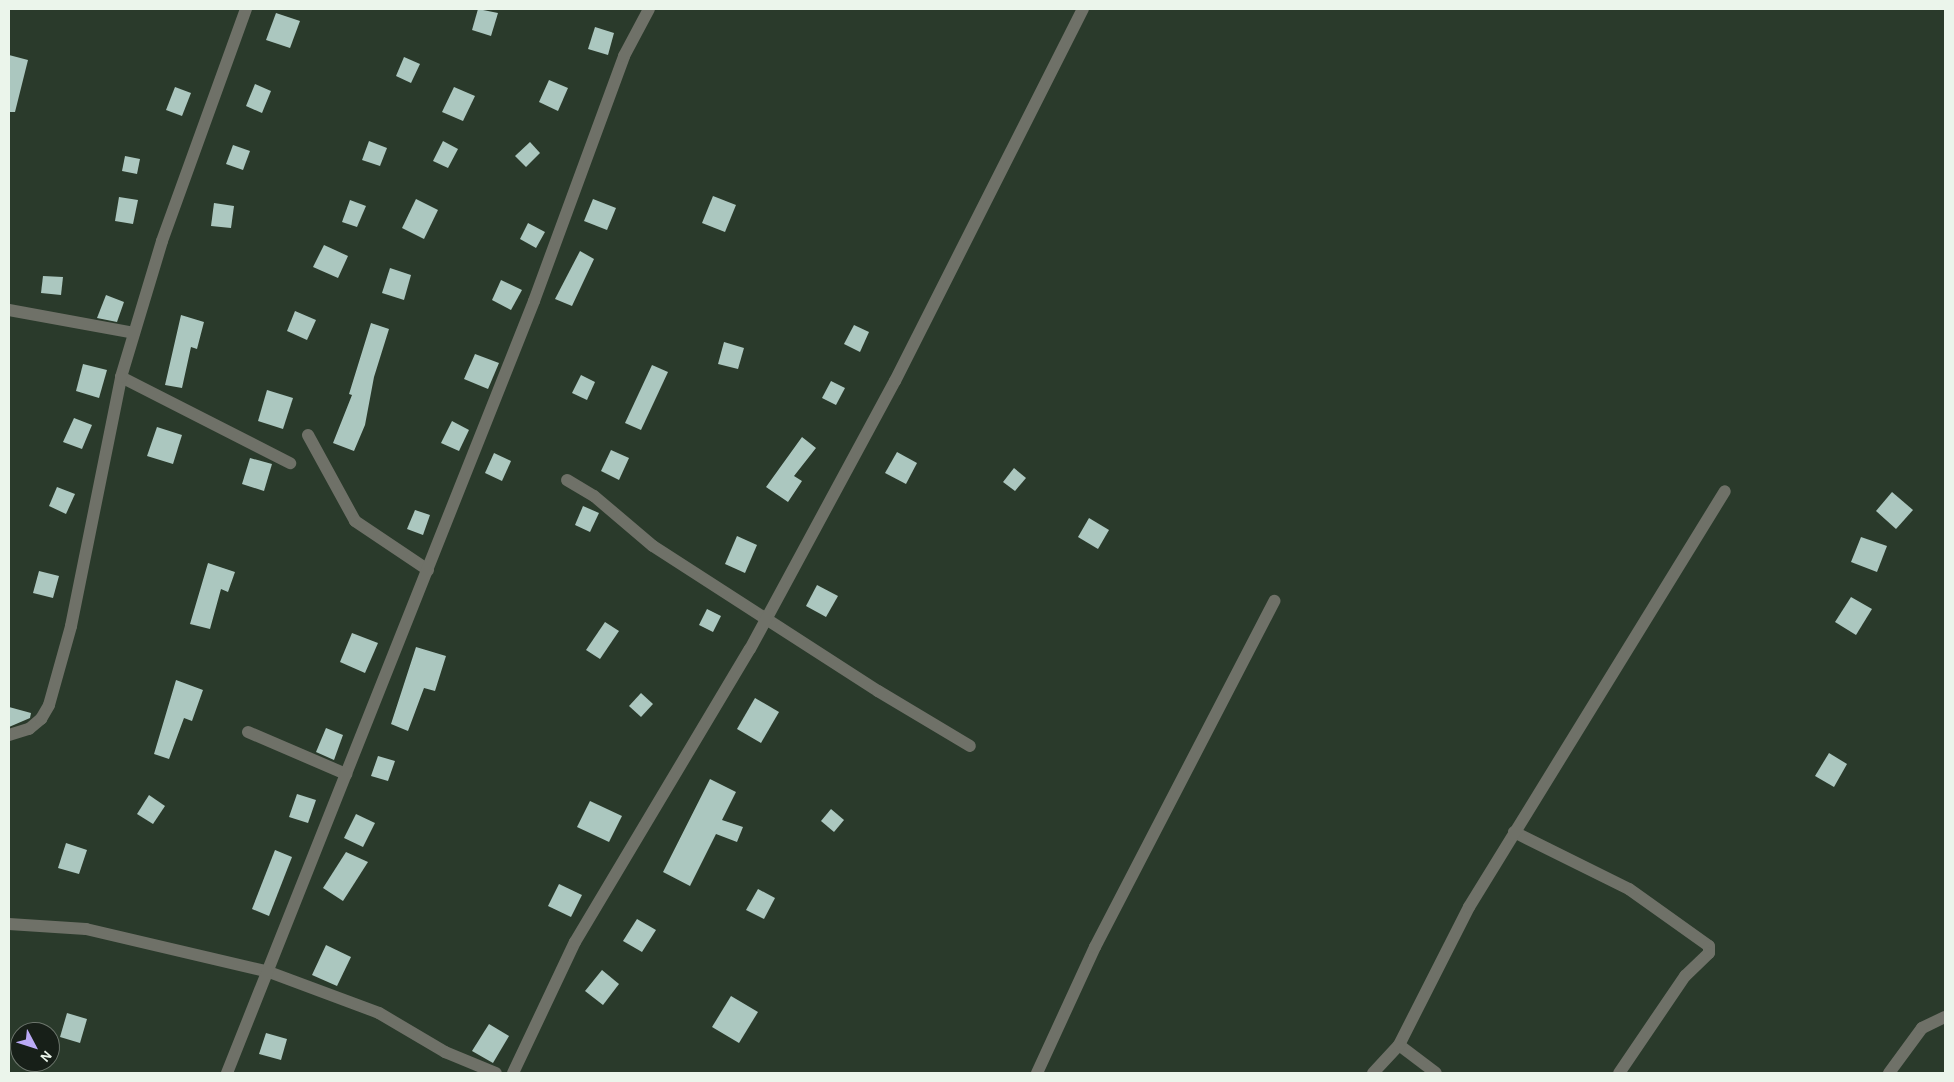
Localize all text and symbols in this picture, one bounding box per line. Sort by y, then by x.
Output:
north arrow [10,1022,60,1072]
text: N [37,1048,54,1064]

